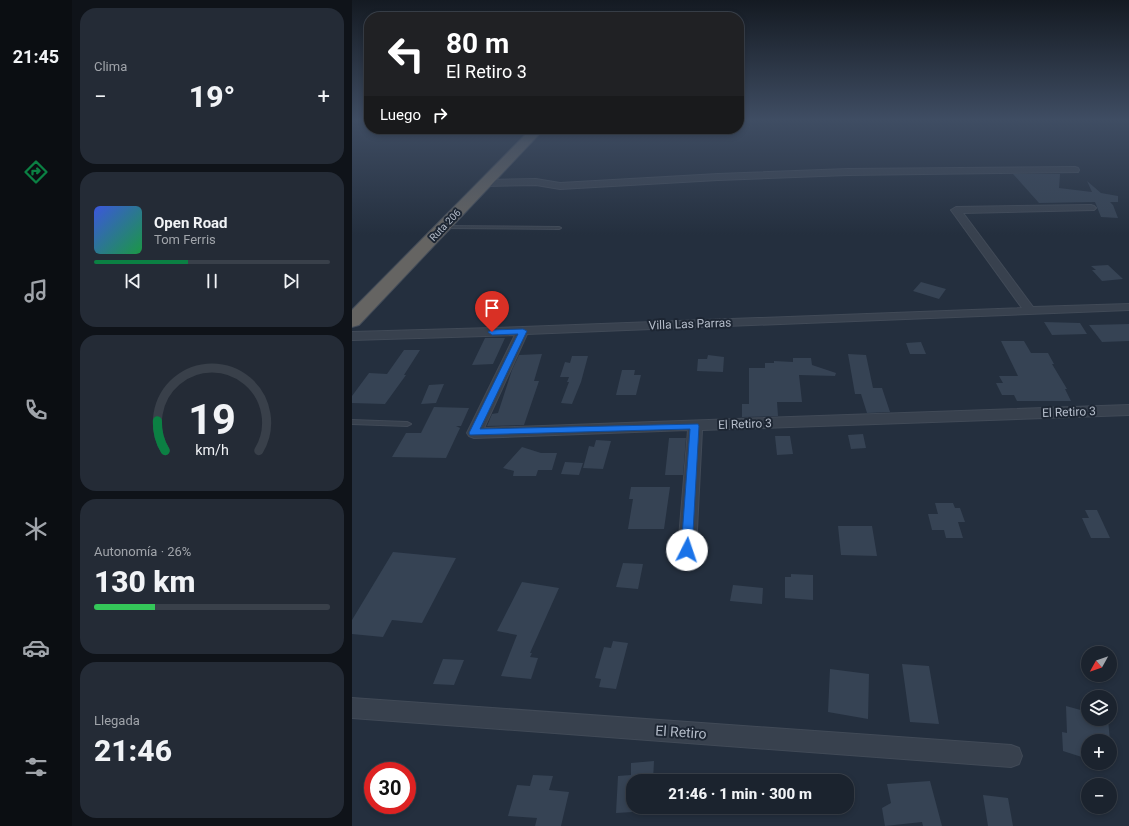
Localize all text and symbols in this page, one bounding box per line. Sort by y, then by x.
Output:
text: 80 m [446,27,509,60]
icon: left [380,28,432,80]
text: 21:45 [13,46,59,67]
text: Clima [94,59,127,74]
text: El Retiro 3 [446,61,527,82]
text: 19° [189,79,235,114]
text: − [94,84,107,109]
text: + [318,84,330,109]
icon: right [429,104,451,126]
text: Luego [380,106,421,124]
icon: directions [22,158,50,186]
street label: Ruta 206 [427,207,463,243]
text: Open Road [154,214,228,232]
text: Tom Ferris [154,232,216,247]
icon: previous [122,270,144,292]
icon: pause [201,270,223,292]
icon: next [280,270,302,292]
icon: music [22,277,50,305]
pin [475,291,509,332]
icon: arrive [481,297,503,319]
street label: Villa Las Parras [648,316,732,332]
text: 19 [188,395,236,444]
icon: phone [22,396,50,424]
street label: El Retiro 3 [1042,404,1096,420]
street label: El Retiro 3 [718,416,772,432]
text: km/h [195,442,229,458]
icon: climate [22,515,50,543]
position arrow [666,529,708,571]
text: Autonomía · 26% [94,544,191,559]
text: 130 km [94,564,196,599]
icon: car [22,634,50,662]
north arrow [1081,646,1117,682]
map controls [1081,646,1117,814]
button: layers [1081,690,1117,726]
text: Llegada [94,713,140,728]
street label: El Retiro [655,722,707,742]
text: 21:46 [94,733,172,768]
button: + [1081,734,1117,770]
icon: filters [22,753,50,781]
speed limit sign: 30 [364,762,416,814]
button: − [1081,778,1117,814]
text: 21:46 · 1 min · 300 m [668,785,812,803]

